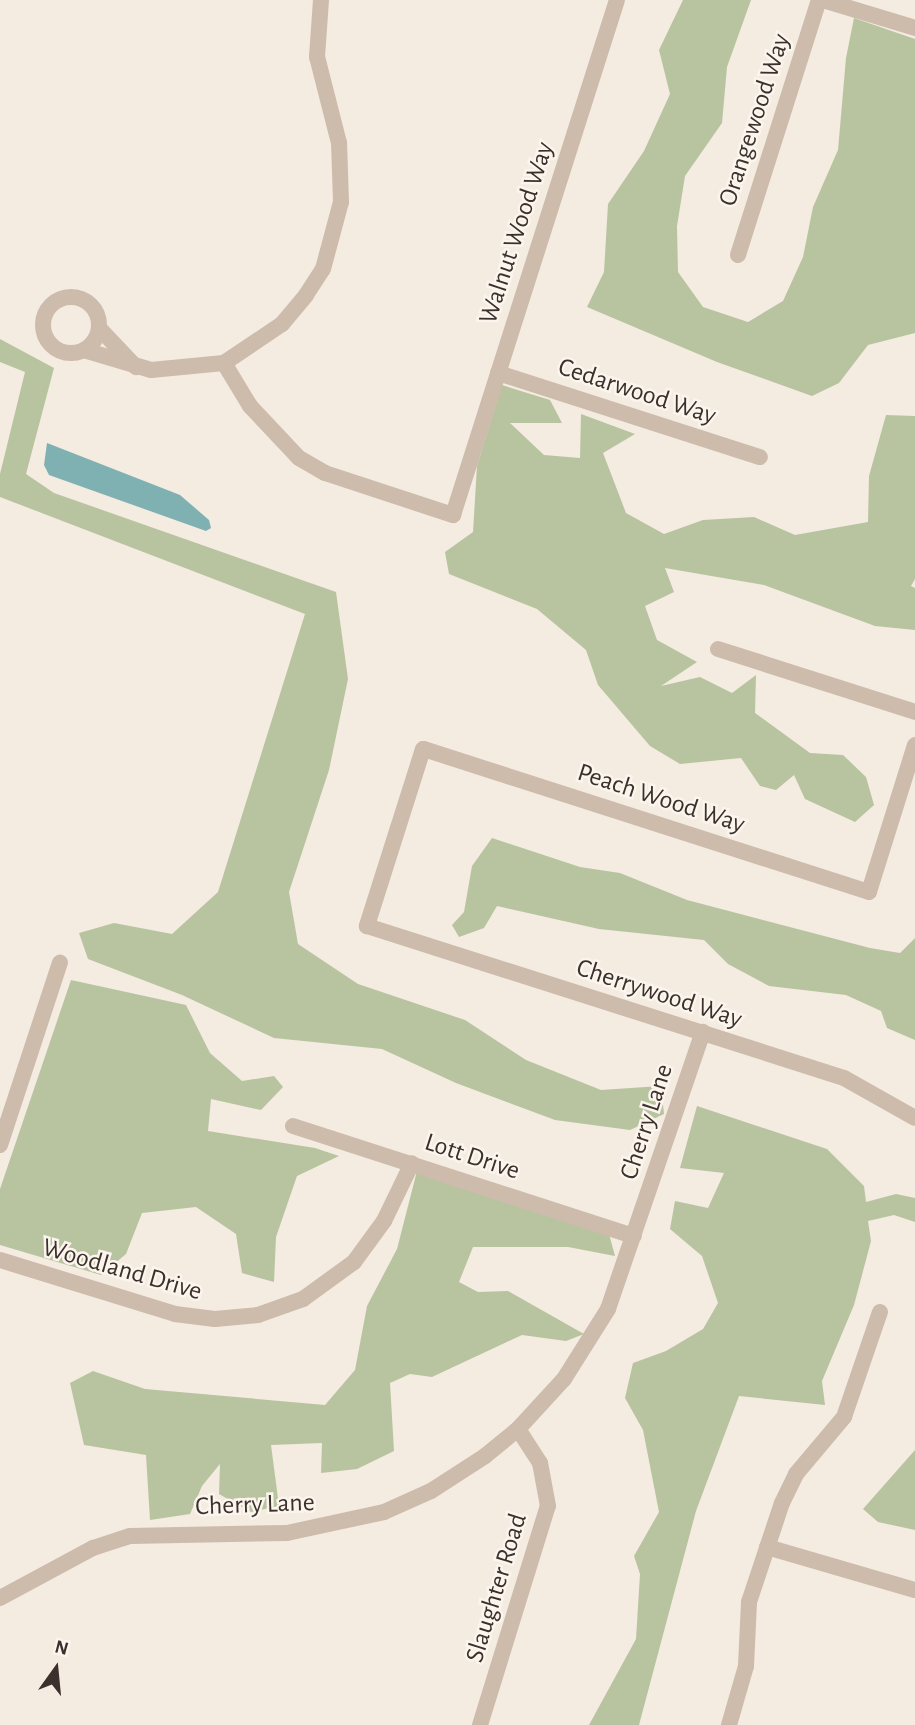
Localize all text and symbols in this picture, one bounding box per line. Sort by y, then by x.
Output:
street label: Orangewood Way [712,30,798,210]
street label: Walnut Wood Way [473,138,561,328]
street label: Cedarwood Way [554,352,720,432]
street label: Peach Wood Way [573,757,749,841]
street label: Cherrywood Way [572,953,746,1035]
street label: Cherry Lane [614,1060,680,1184]
street label: Lott Drive [420,1127,524,1187]
street label: Woodland Drive [39,1232,205,1308]
street label: Cherry Lane [195,1487,315,1523]
street label: Slaughter Road [460,1510,534,1666]
north arrow [21,1634,91,1704]
text: N [53,1637,70,1659]

